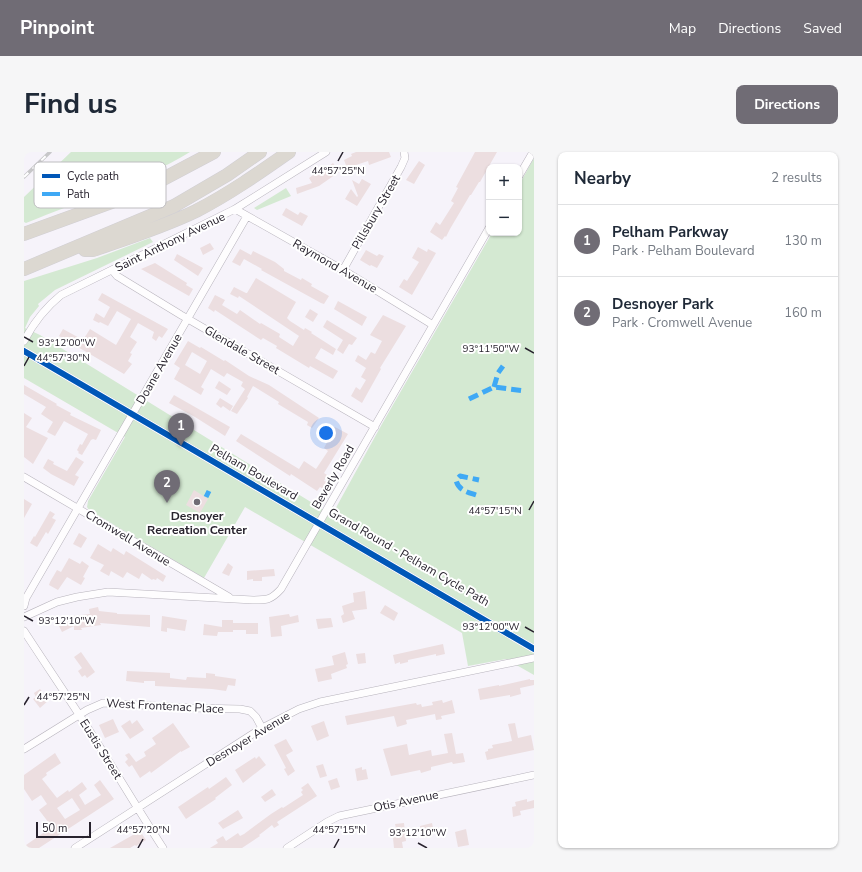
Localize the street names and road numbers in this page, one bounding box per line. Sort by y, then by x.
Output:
street label: Pillsbury Street [348,171,404,252]
street label: Saint Anthony Avenue [112,208,228,276]
street label: Raymond Avenue [290,235,380,297]
street label: Glendale Street [201,322,283,378]
street label: Doane Avenue [132,331,186,407]
street label: Pelham Boulevard [207,440,301,504]
street label: Beverly Road [308,442,358,512]
street label: Grand Round - Pelham Cycle Path [326,504,492,610]
street label: Cromwell Avenue [82,506,174,570]
street label: West Frontenac Place [106,695,224,717]
street label: Desnoyer Avenue [203,708,293,770]
street label: Eustis Street [76,716,126,783]
street label: Otis Avenue [372,786,440,816]

